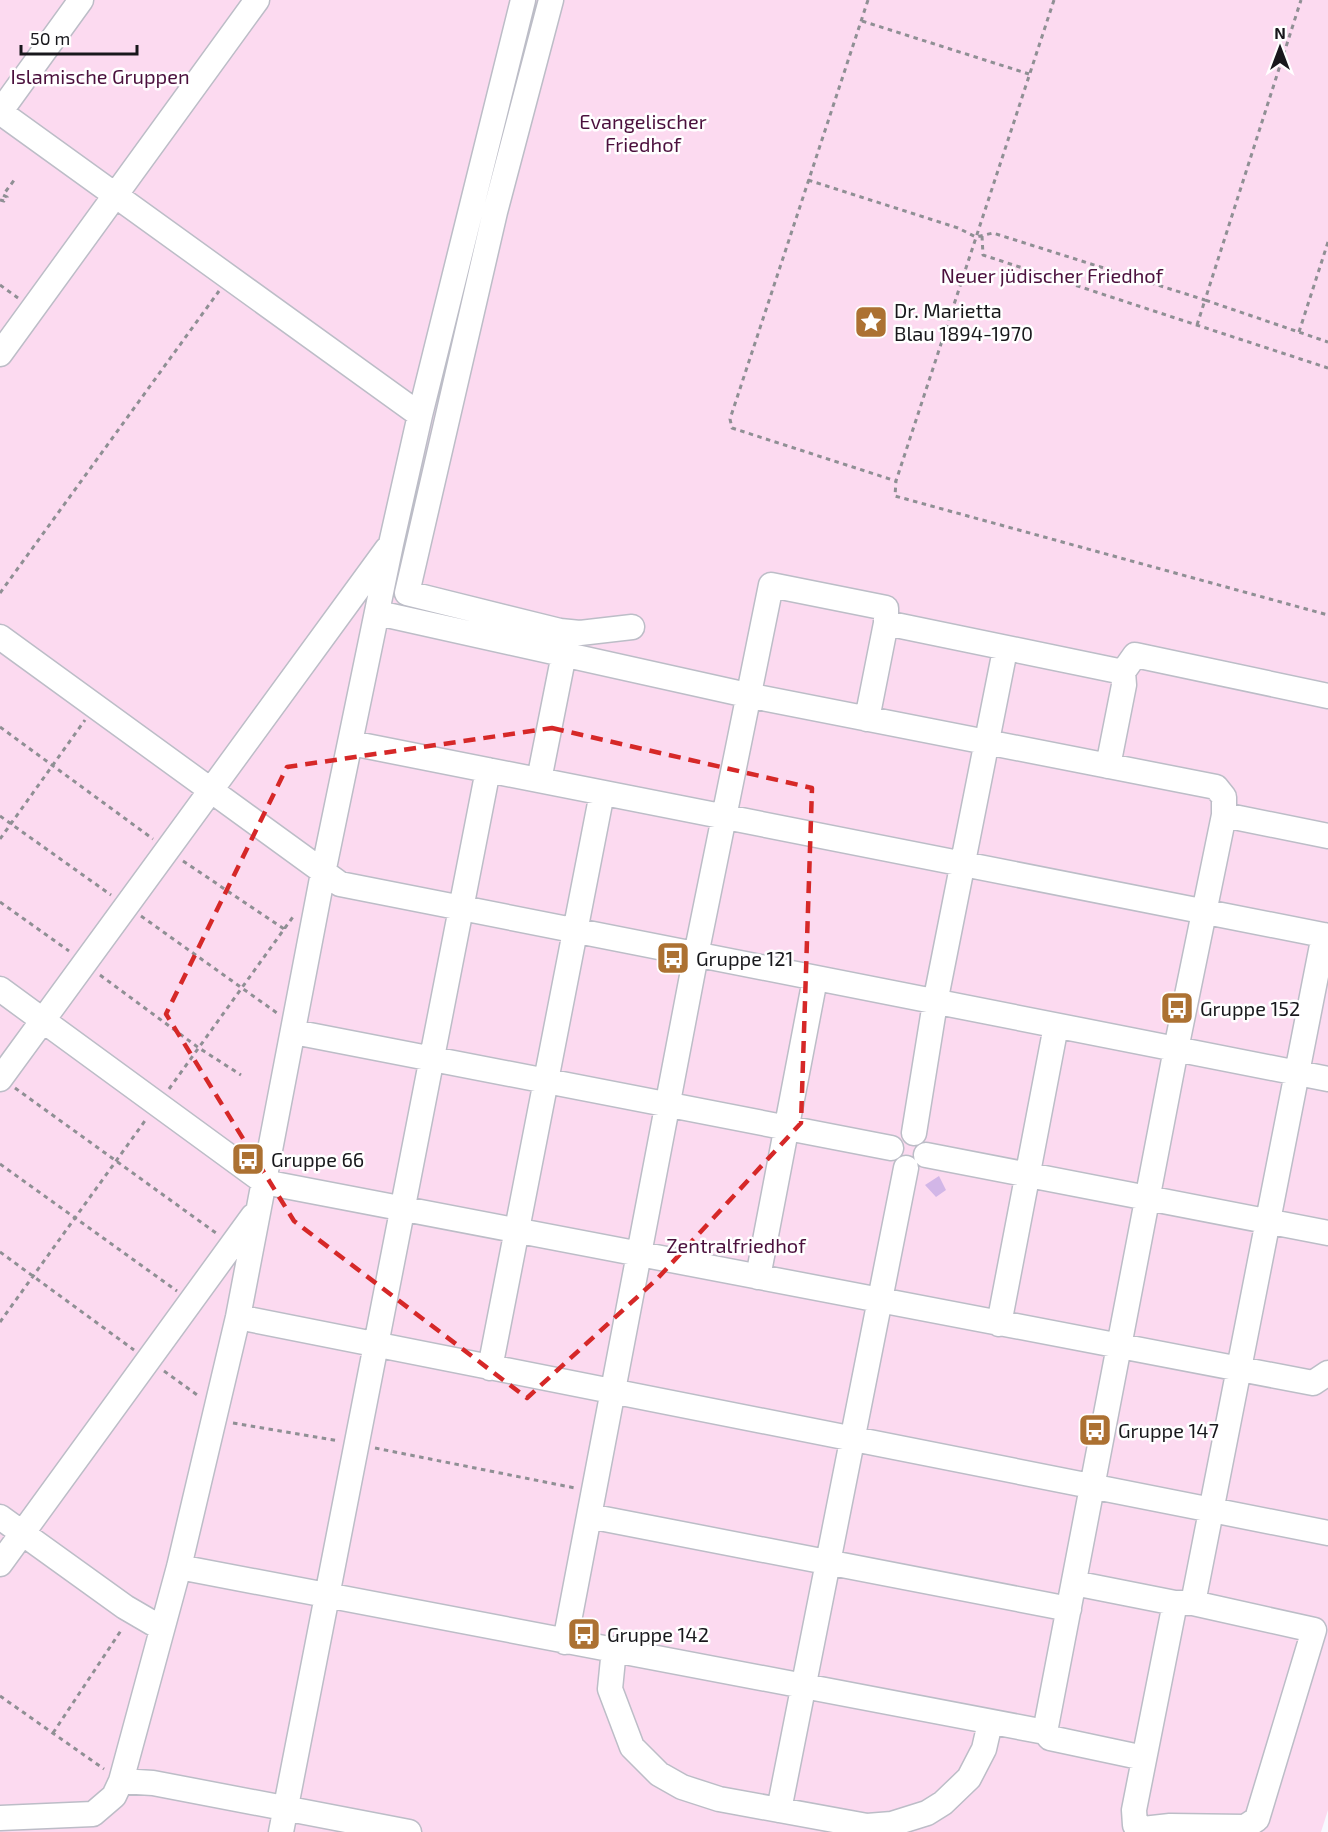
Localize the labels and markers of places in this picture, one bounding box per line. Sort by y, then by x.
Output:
place label: Dr. Marietta Blau 1894-1970 [894,298,1033,345]
place icon: Dr. Marietta Blau 1894-1970 [853,304,889,340]
bus stop icon: Gruppe 121 [655,940,691,976]
place label: Gruppe 121 [696,946,794,970]
bus stop icon: Gruppe 152 [1159,990,1195,1026]
place label: Gruppe 152 [1200,996,1300,1020]
bus stop icon: Gruppe 66 [230,1141,266,1177]
place label: Gruppe 66 [271,1147,364,1171]
bus stop icon: Gruppe 147 [1077,1412,1113,1448]
place label: Gruppe 147 [1118,1418,1219,1442]
bus stop icon: Gruppe 142 [566,1616,602,1652]
place label: Gruppe 142 [607,1622,709,1646]

